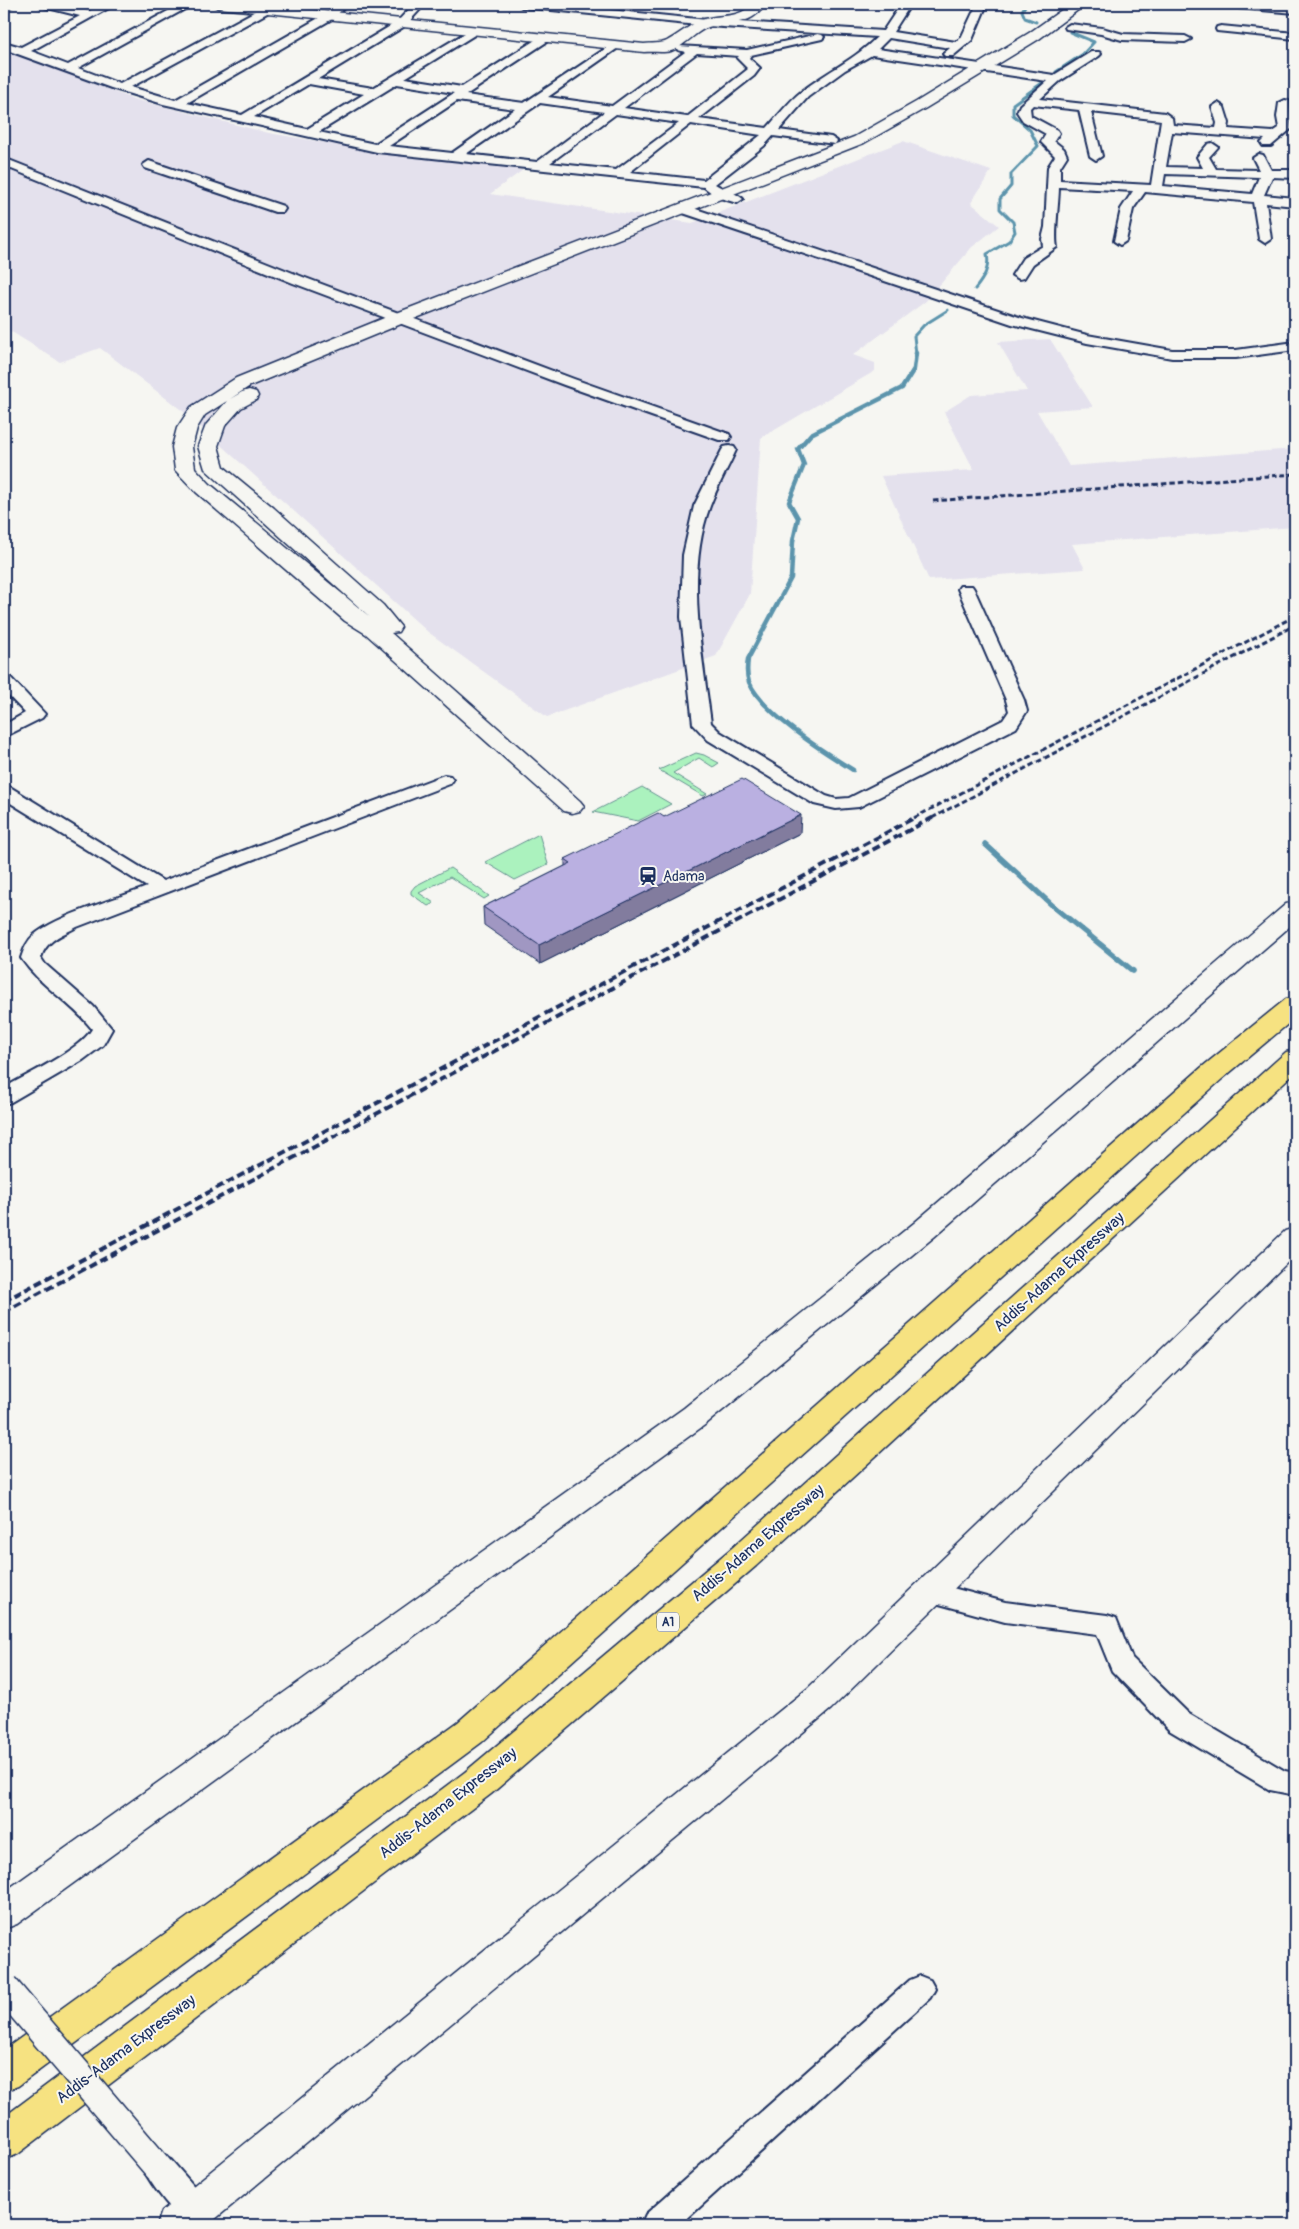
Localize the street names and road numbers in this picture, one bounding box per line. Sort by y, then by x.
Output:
street label: Addis-Adama Expressway [989,1208,1129,1336]
street label: Addis-Adama Expressway [688,1480,829,1606]
road number: A1 [657,1612,679,1631]
street label: Addis-Adama Expressway [375,1743,521,1863]
street label: Addis-Adama Expressway [52,1990,200,2108]

